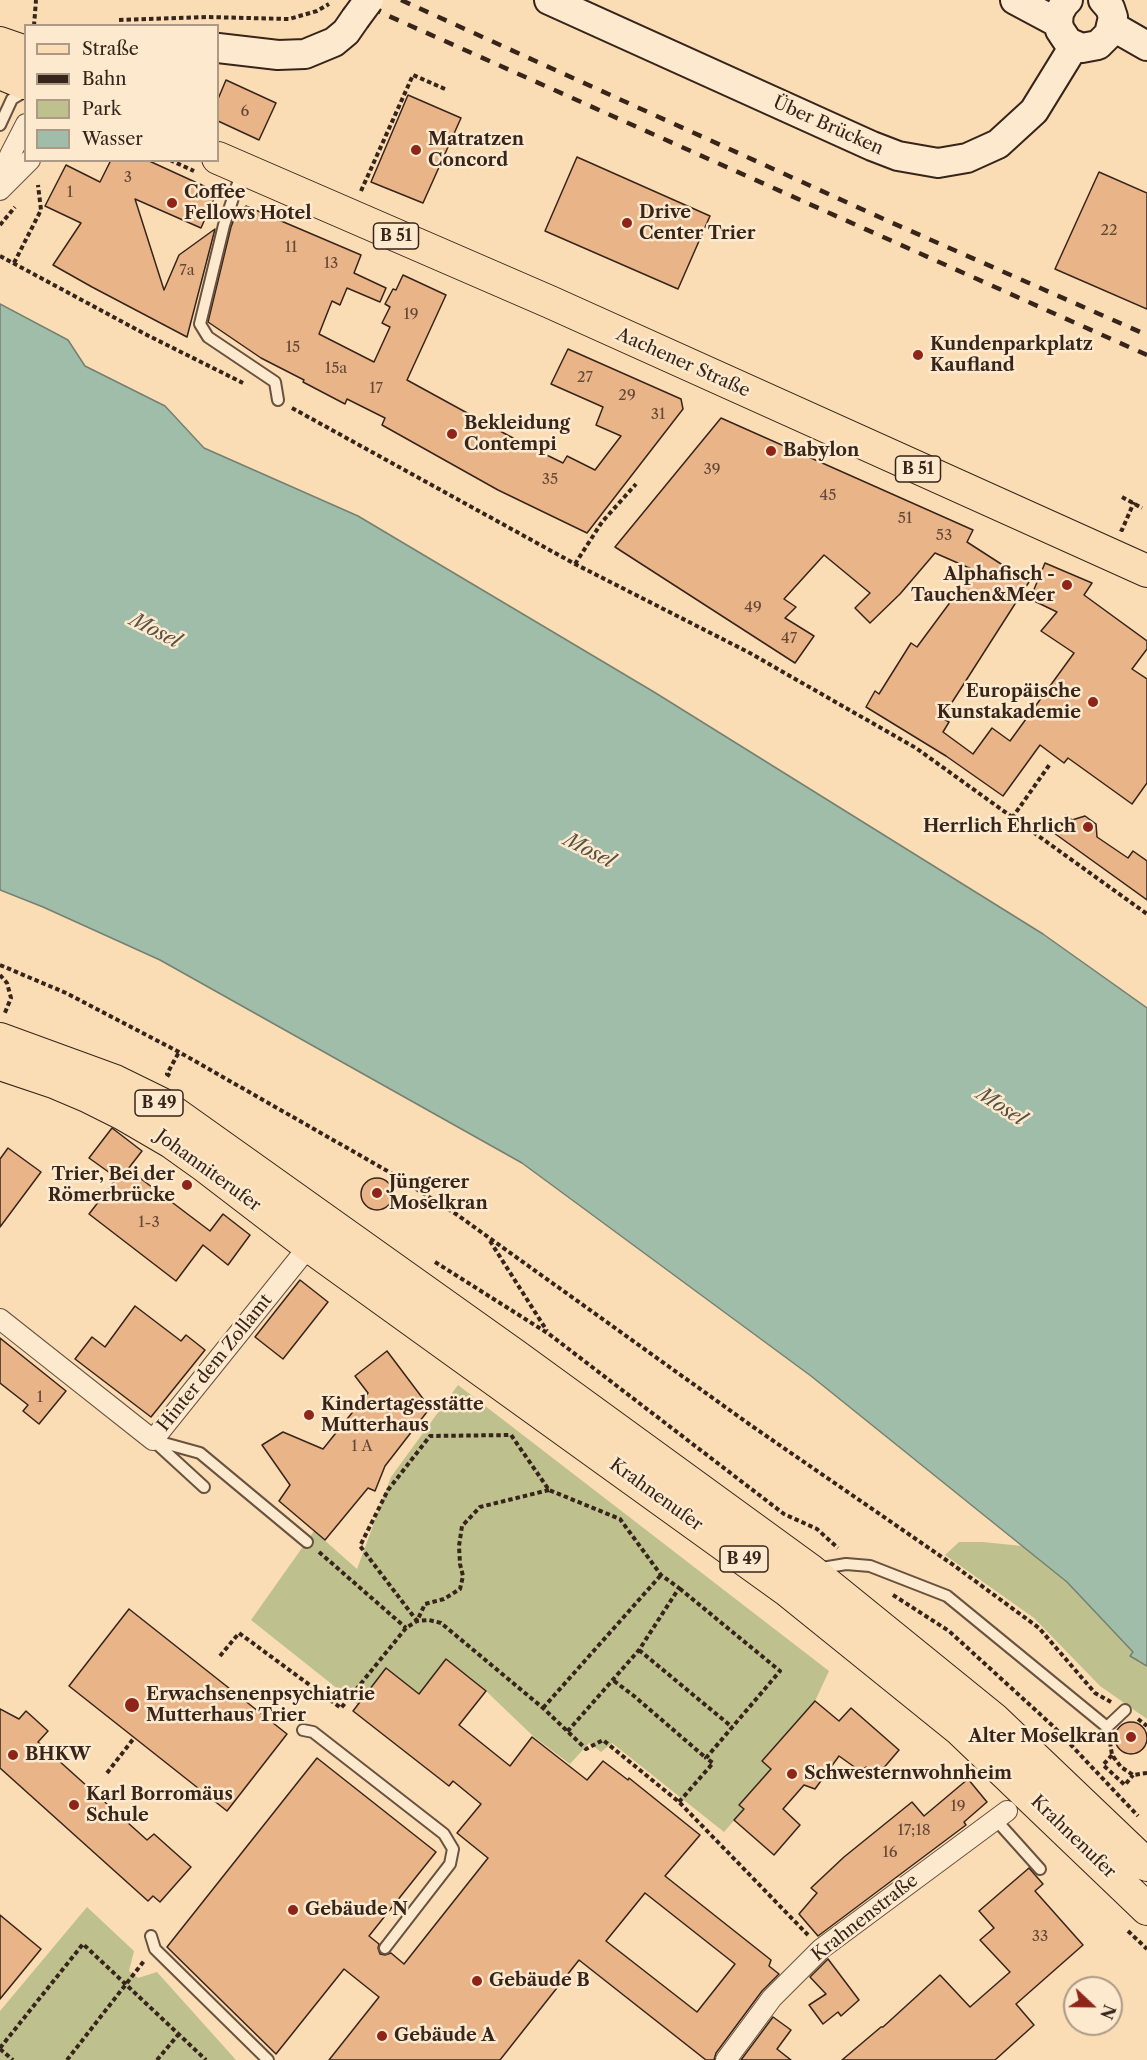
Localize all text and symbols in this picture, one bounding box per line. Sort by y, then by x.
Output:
legend [24,24,219,162]
text: Straße [82,38,139,60]
text: Bahn [82,68,127,90]
street label: Über Brücken [769,92,887,160]
text: Park [82,98,121,120]
house number: 6 [241,103,249,121]
text: Wasser [82,128,143,150]
place label: Matratzen Concord [428,129,524,172]
marker: Matratzen Concord [409,143,423,157]
house number: 3 [124,169,132,187]
place label: Coffee Fellows Hotel [184,182,312,224]
house number: 1 [67,184,73,202]
marker: Coffee Fellows Hotel [165,196,179,210]
place label: Drive Center Trier [639,202,756,244]
marker: Drive Center Trier [620,216,634,230]
house number: 22 [1100,222,1118,240]
road number: B 51 [374,223,418,249]
house number: 11 [285,239,297,257]
house number: 13 [324,255,338,273]
house number: 7a [179,262,195,280]
house number: 19 [403,306,419,324]
street label: Aachener Straße [613,324,753,402]
place label: Kundenparkplatz Kaufland [930,334,1093,376]
house number: 15 [286,339,300,357]
marker: Kundenparkplatz Kaufland [911,348,925,362]
house number: 15a [325,360,347,378]
house number: 27 [577,369,593,387]
house number: 17 [369,380,383,398]
house number: 29 [618,387,636,405]
house number: 31 [651,406,665,424]
place label: Bekleidung Contempi [464,413,570,456]
marker: Bekleidung Contempi [445,427,459,441]
place label: Babylon [783,440,859,462]
marker: Babylon [764,444,778,458]
road number: B 51 [896,456,940,482]
house number: 39 [703,461,721,479]
house number: 35 [542,471,558,489]
house number: 45 [820,487,836,505]
house number: 51 [898,510,912,528]
house number: 53 [936,527,952,545]
place label: Alphafisch - Tauchen&Meer [911,564,1055,606]
marker: Alphafisch - Tauchen&Meer [1060,578,1074,592]
house number: 49 [744,599,762,617]
water label: Mosel [126,608,184,654]
house number: 47 [781,630,797,648]
place label: Europäische Kunstakademie [937,681,1081,724]
marker: Europäische Kunstakademie [1086,695,1100,709]
place label: Herrlich Ehrlich [923,816,1076,838]
marker: Herrlich Ehrlich [1081,820,1095,834]
water label: Mosel [560,828,618,874]
water label: Mosel [972,1082,1030,1132]
road number: B 49 [135,1090,183,1116]
street label: Johanniterufer [151,1126,265,1216]
place label: Trier, Bei der Römerbrücke [48,1164,175,1206]
place label: Jüngerer Moselkran [389,1172,488,1214]
marker: Trier, Bei der Römerbrücke [180,1178,194,1192]
marker: Jüngerer Moselkran [370,1186,384,1200]
house number: 1-3 [138,1214,160,1232]
street label: Hinter dem Zollamt [153,1290,277,1436]
house number: 1 [37,1389,43,1407]
place label: Kindertagesstätte Mutterhaus [321,1394,484,1436]
marker: Kindertagesstätte Mutterhaus [302,1408,316,1422]
house number: 1 A [351,1438,373,1456]
street label: Krahnenufer [605,1454,707,1536]
road number: B 49 [720,1546,768,1572]
place label: Erwachsenenpsychiatrie Mutterhaus Trier [146,1684,375,1726]
marker: Erwachsenenpsychiatrie Mutterhaus Trier [123,1696,141,1714]
place label: Alter Moselkran [969,1726,1119,1748]
marker: Alter Moselkran [1124,1730,1138,1744]
place label: BHKW [25,1744,91,1766]
marker: BHKW [6,1748,20,1762]
place label: Schwesternwohnheim [804,1763,1012,1785]
marker: Schwesternwohnheim [785,1767,799,1781]
place label: Karl Borromäus Schule [86,1784,233,1826]
street label: Krahnenufer [1026,1791,1120,1883]
marker: Karl Borromäus Schule [67,1798,81,1812]
house number: 19 [950,1798,966,1816]
house number: 17;18 [897,1822,931,1840]
house number: 16 [882,1844,898,1862]
street label: Krahnenstraße [808,1870,922,1966]
place label: Gebäude N [305,1899,408,1921]
marker: Gebäude N [286,1903,300,1917]
house number: 33 [1032,1928,1048,1946]
place label: Gebäude B [489,1970,590,1992]
marker: Gebäude B [470,1974,484,1988]
north arrow [1063,1976,1123,2036]
text: N [1096,2002,1120,2022]
place label: Gebäude A [394,2025,495,2047]
marker: Gebäude A [375,2029,389,2043]

